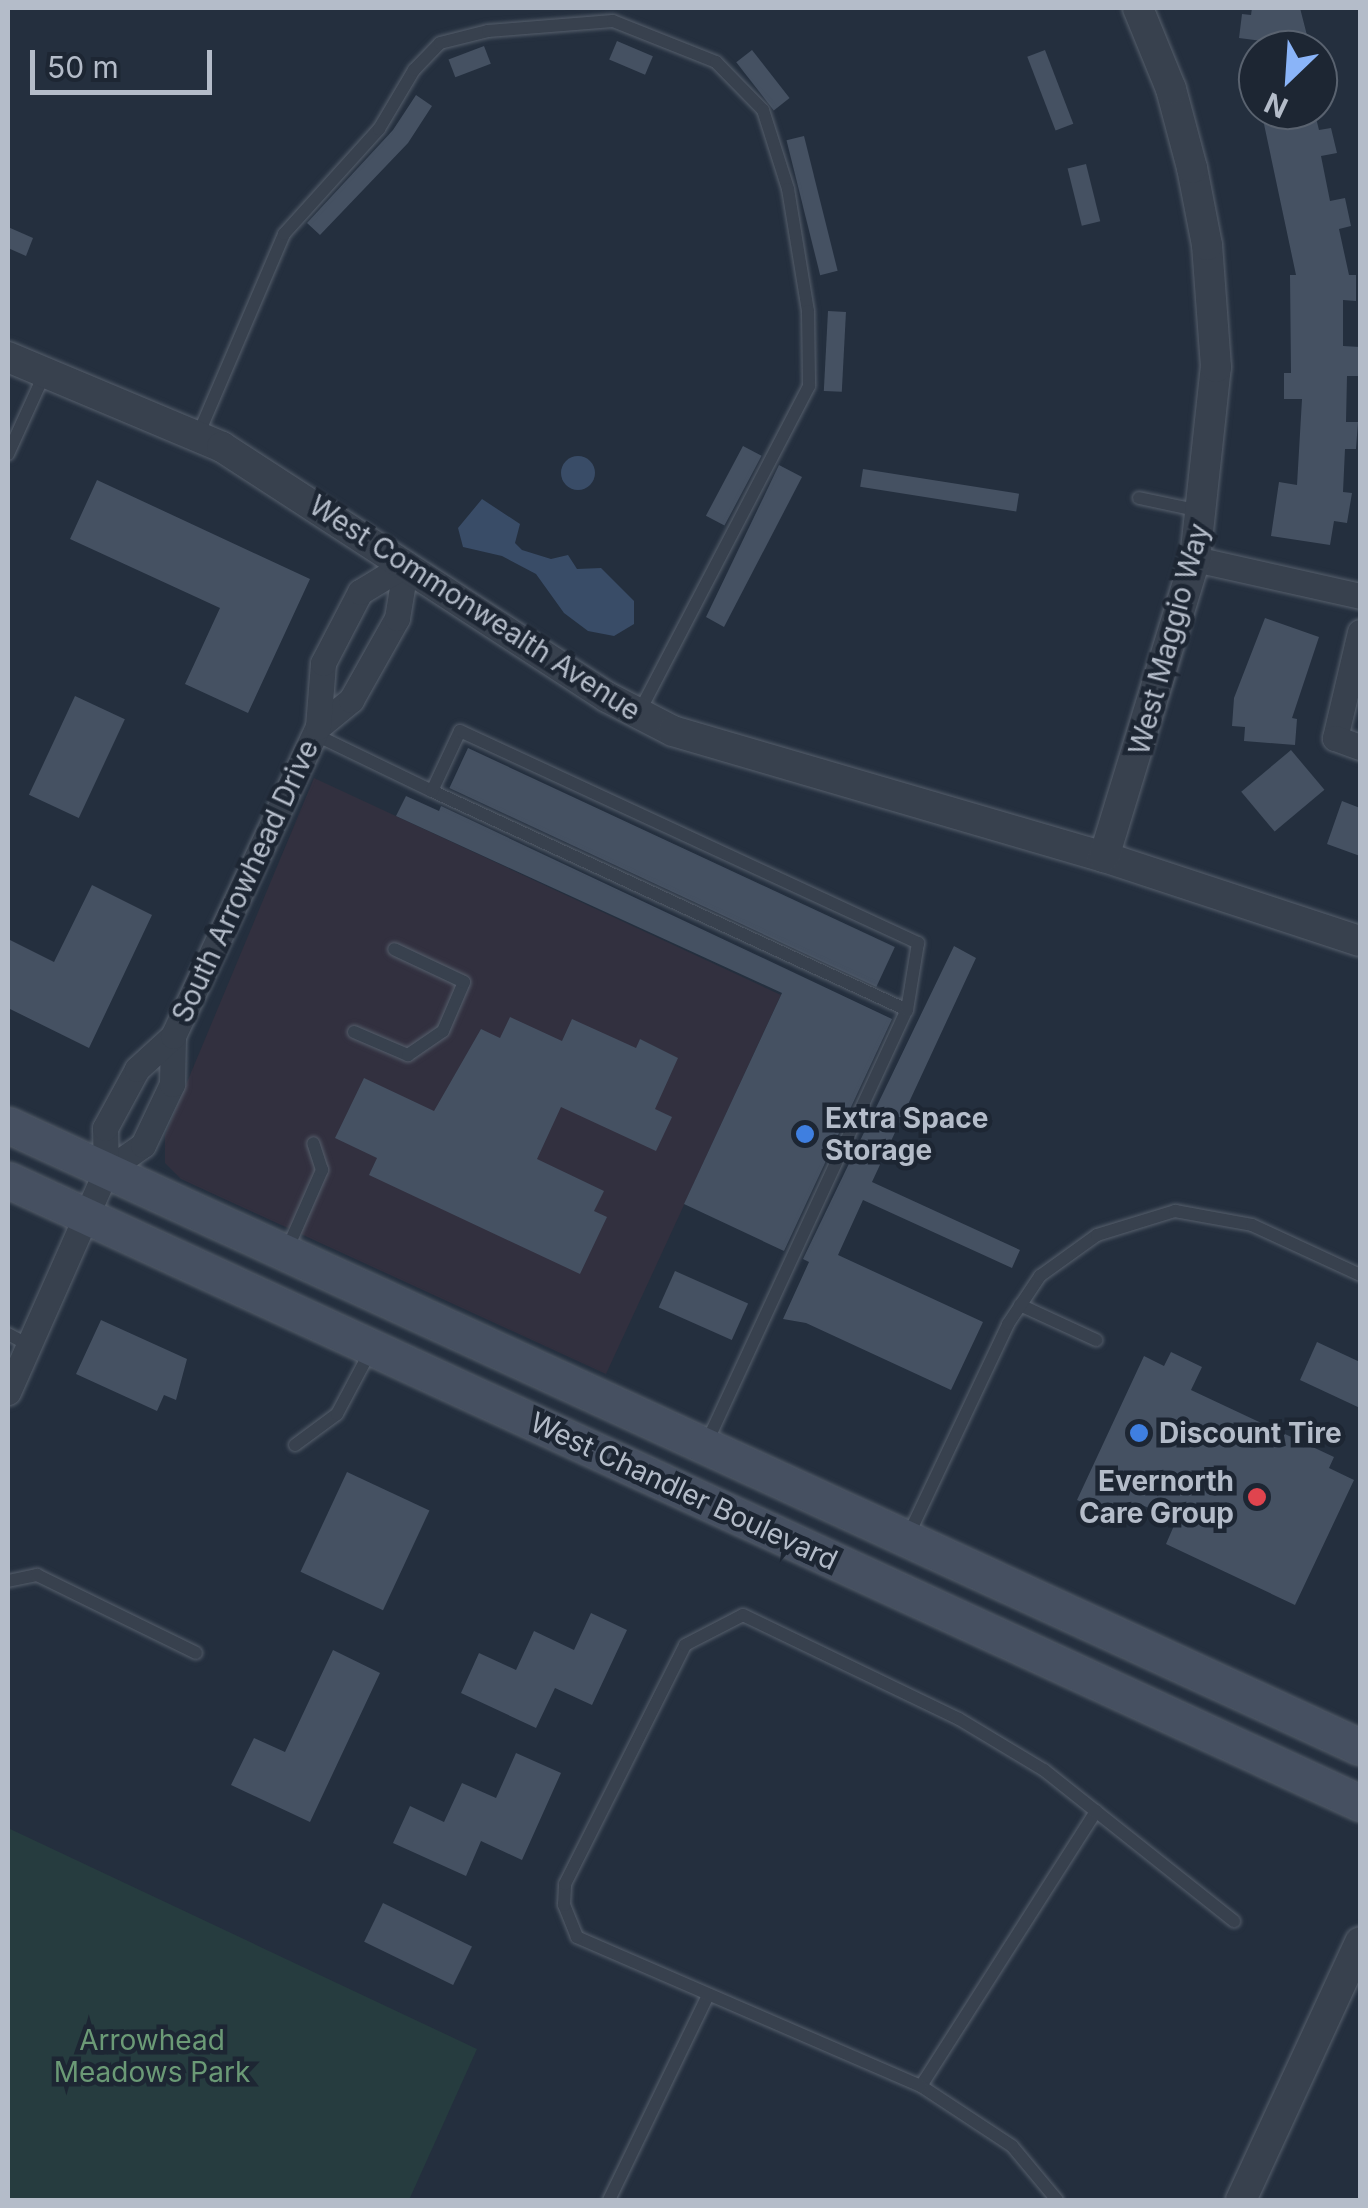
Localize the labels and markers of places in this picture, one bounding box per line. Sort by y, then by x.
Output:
place label: Extra Space Storage [825,1101,988,1167]
marker: Extra Space Storage [794,1123,816,1145]
place label: Discount Tire [1159,1416,1342,1450]
marker: Discount Tire [1128,1422,1150,1444]
place label: Evernorth Care Group [1079,1464,1234,1530]
marker: Evernorth Care Group [1244,1484,1270,1510]

